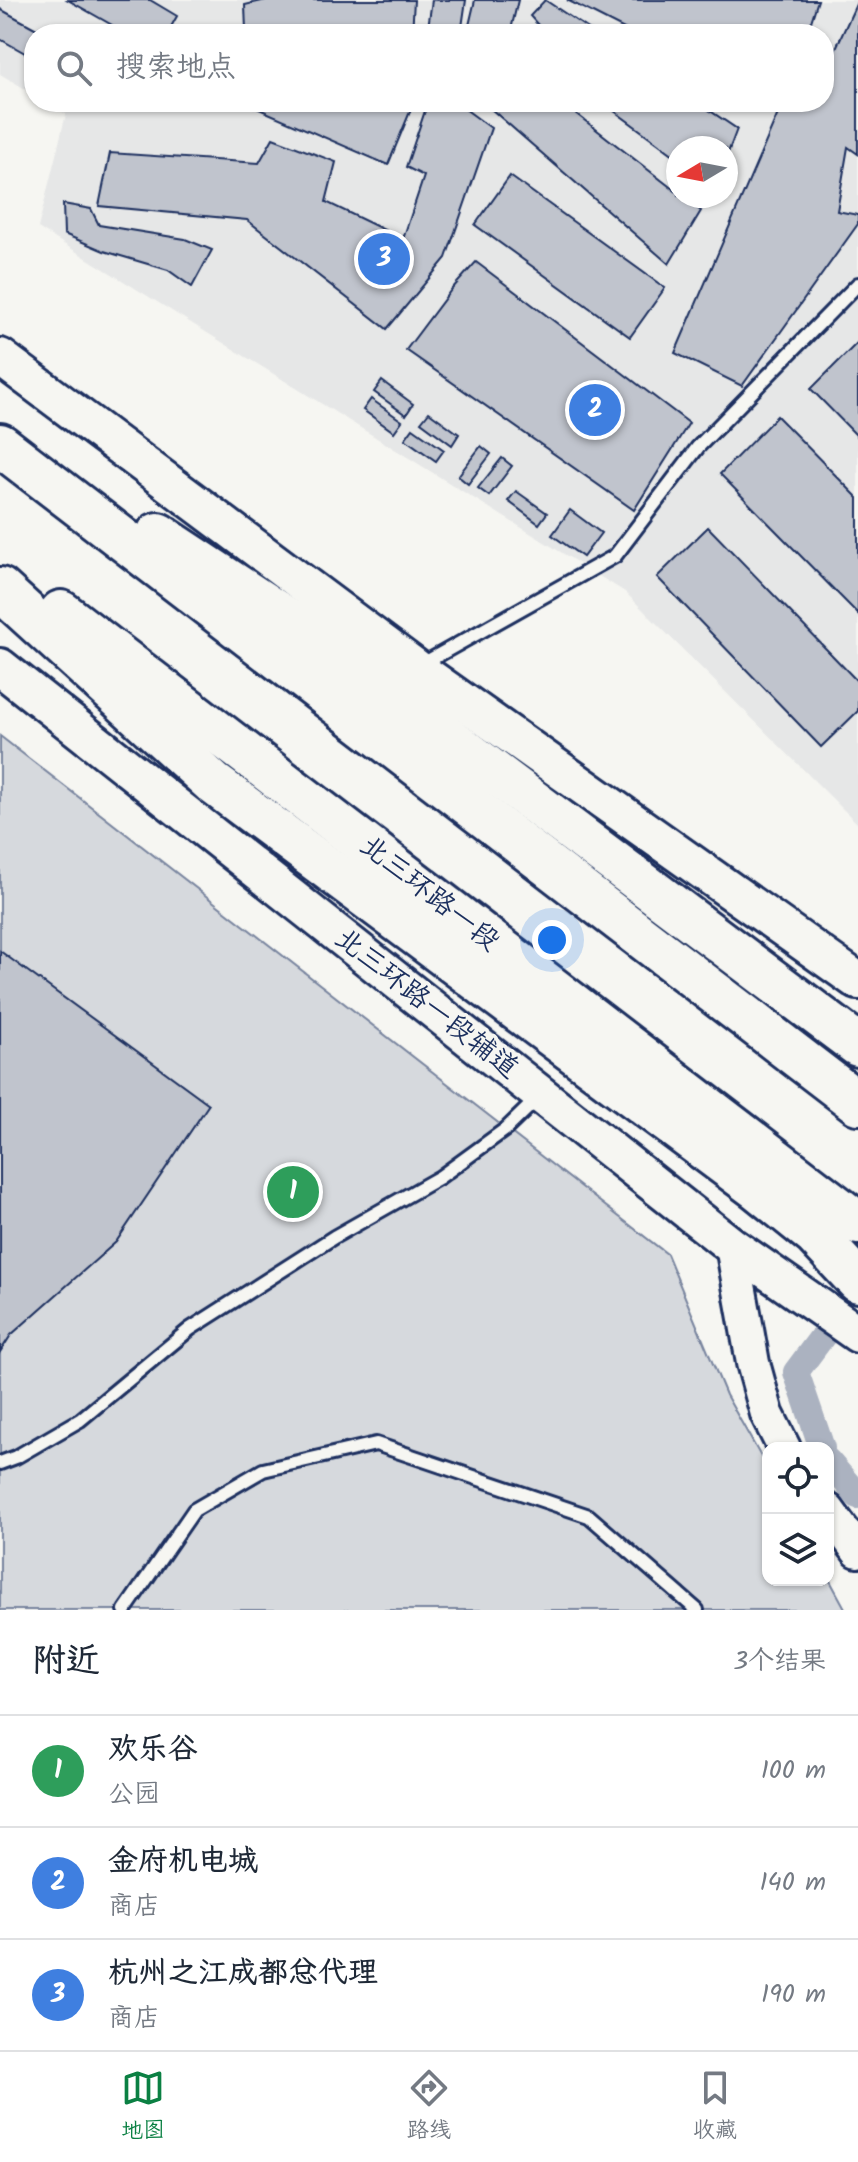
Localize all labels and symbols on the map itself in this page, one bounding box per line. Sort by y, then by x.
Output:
north arrow [666,136,738,208]
pin: 3 [358,229,410,289]
pin: 2 [569,380,621,440]
street label: 北三环路一段 [349,825,509,963]
street label: 北三环路一段辅道 [324,917,528,1091]
your location [532,920,572,960]
pin: 1 [267,1162,319,1222]

